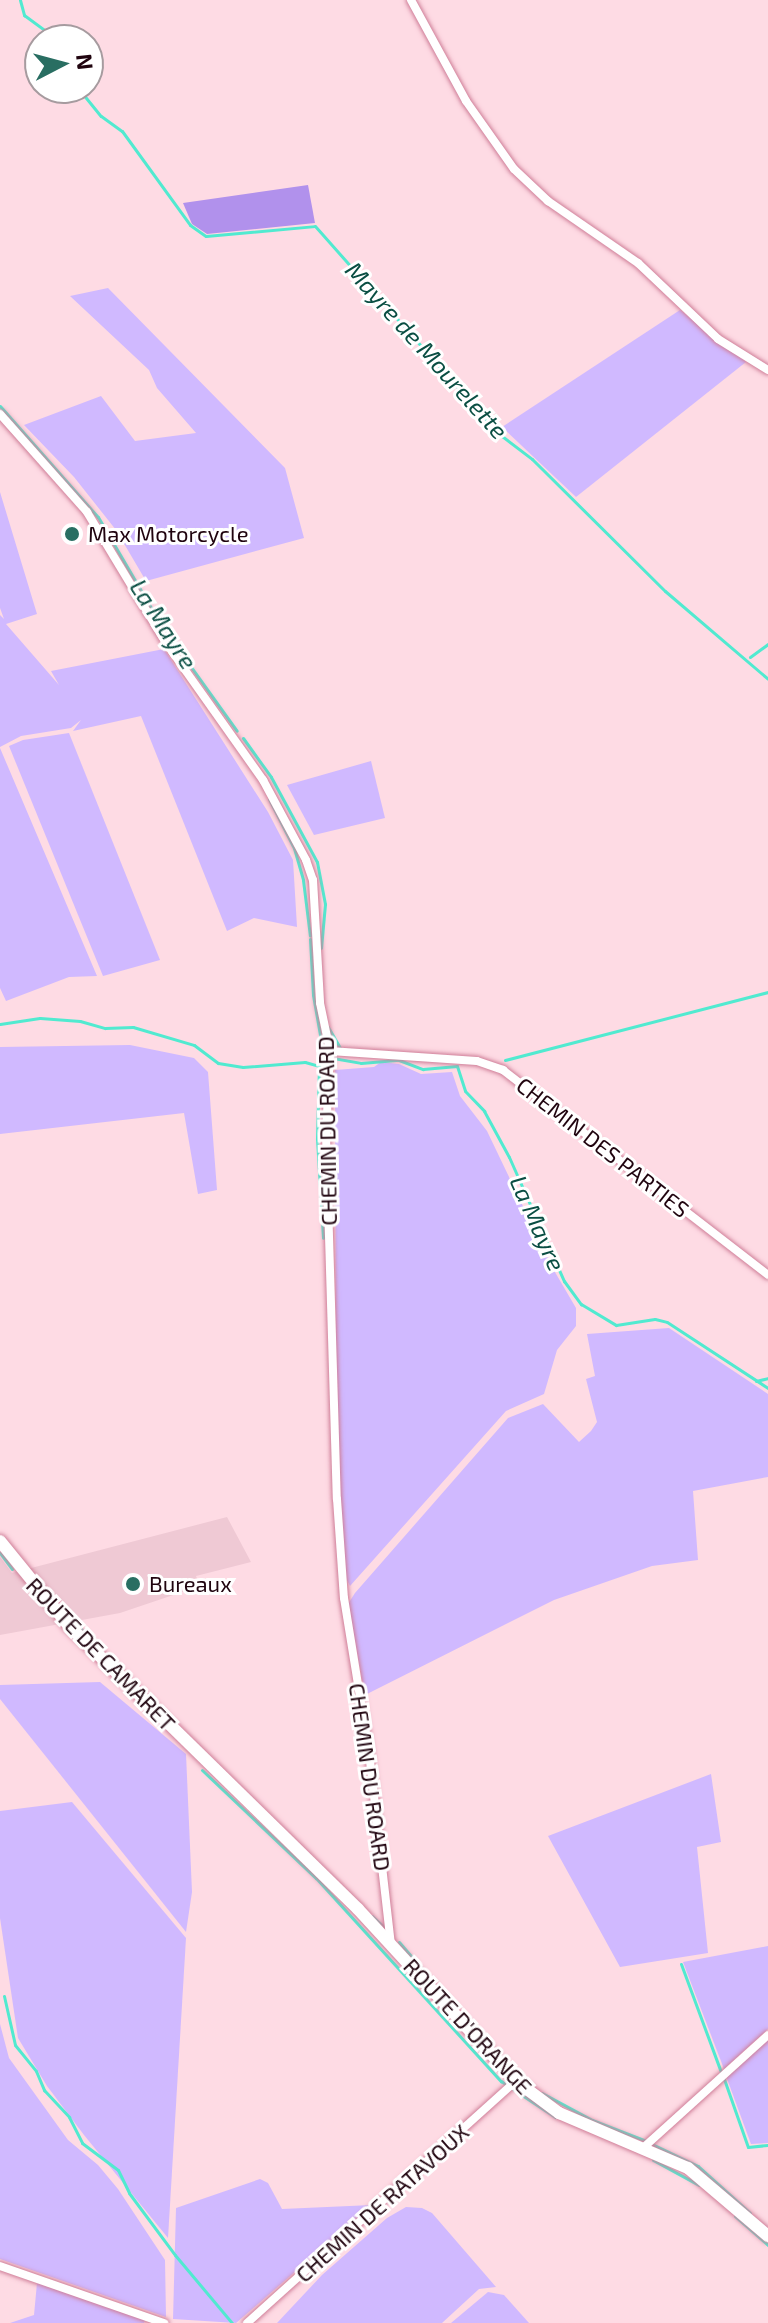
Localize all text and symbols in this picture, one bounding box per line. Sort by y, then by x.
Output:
north arrow [24,24,104,104]
text: N [72,52,100,71]
water label: Mayre de Mourelette [340,255,514,445]
place label: Max Motorcycle [88,521,248,547]
marker: Max Motorcycle [63,525,81,543]
water label: La Mayre [124,574,204,674]
street label: CHEMIN DU ROARD [312,1036,342,1226]
street label: CHEMIN DES PARTIES [511,1071,695,1223]
water label: La Mayre [504,1171,572,1275]
place label: Bureaux [149,1571,232,1597]
street label: ROUTE DE CAMARET [21,1572,181,1736]
marker: Bureaux [124,1575,142,1593]
street label: CHEMIN DU ROARD [344,1681,396,1873]
street label: ROUTE D'ORANGE [398,1953,538,2099]
street label: CHEMIN DE RATAVOUX [290,2118,474,2288]

